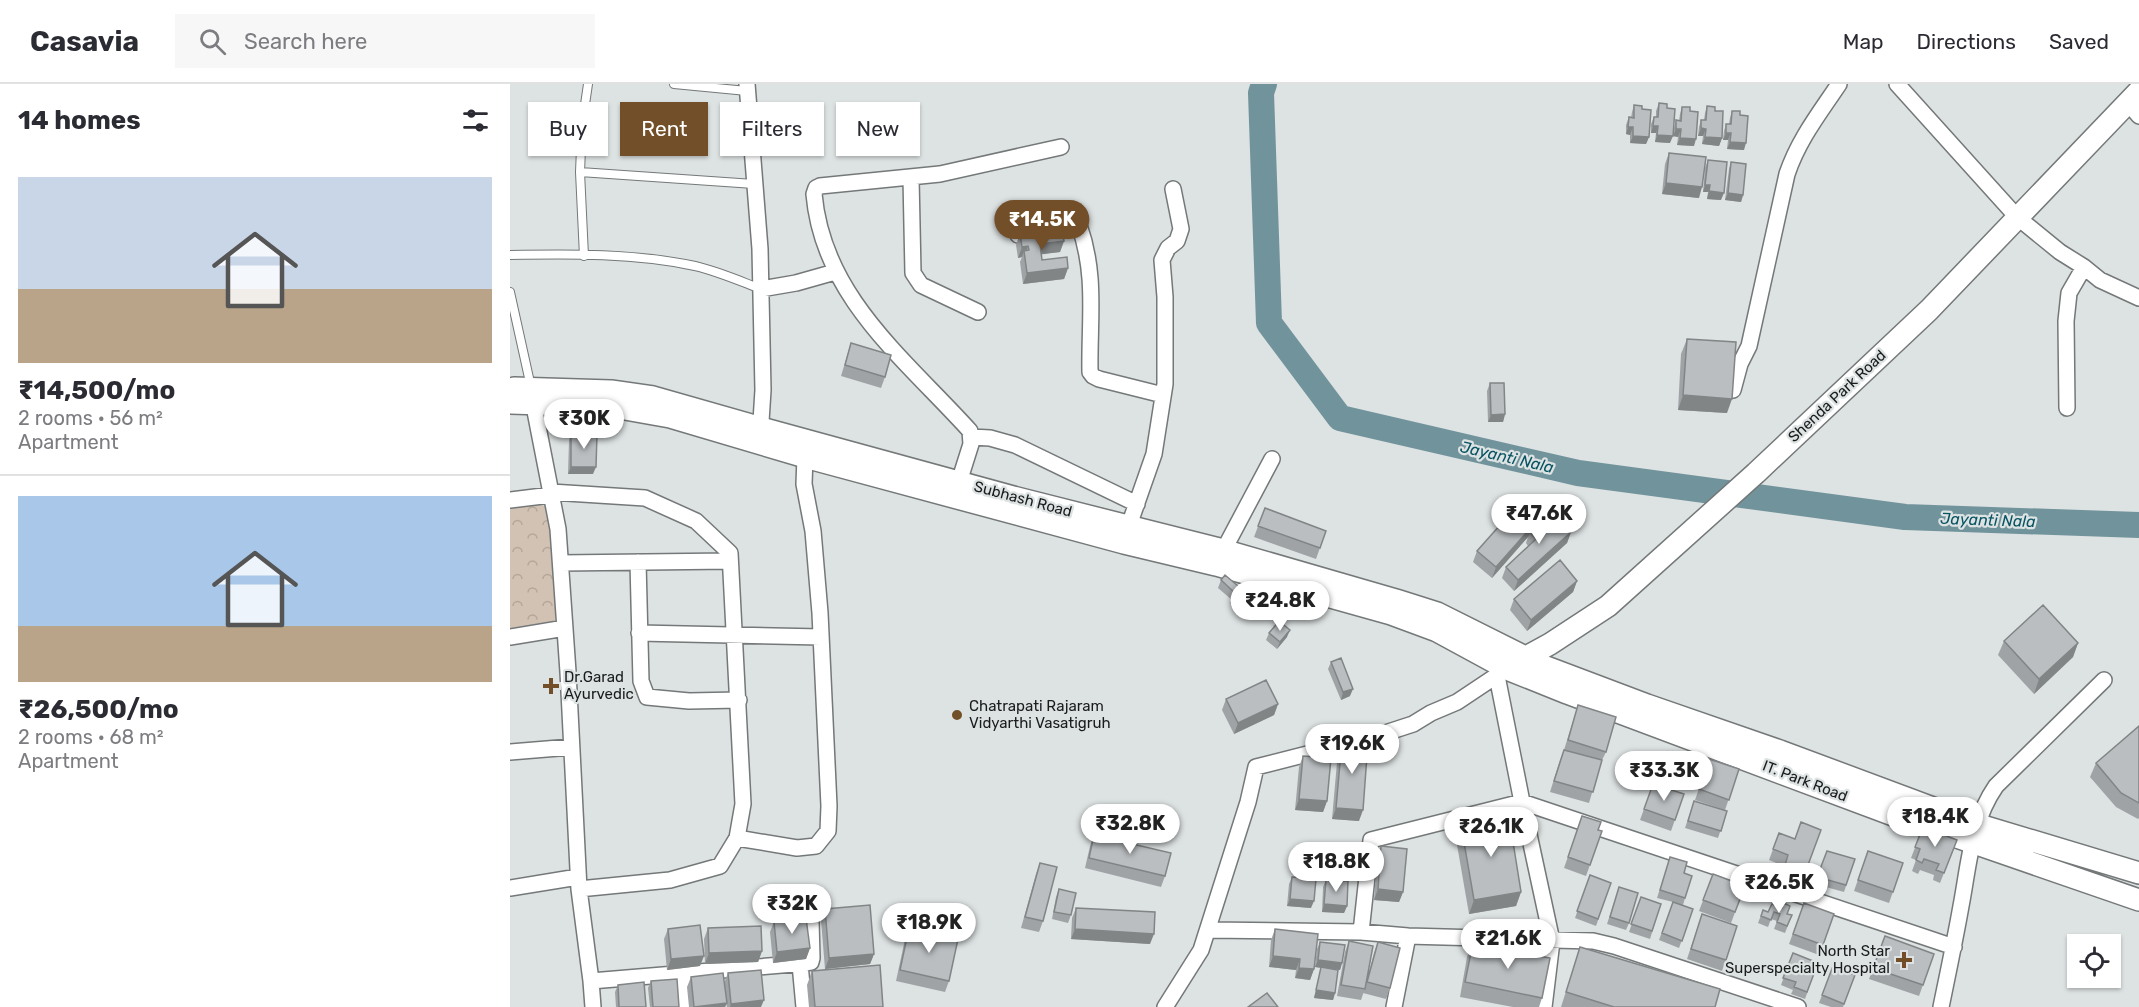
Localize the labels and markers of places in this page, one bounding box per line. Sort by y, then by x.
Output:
pin: ₹14.5K [993,200,1091,251]
pin: ₹30K [548,399,620,450]
pin: ₹47.6K [1490,494,1588,545]
pin: ₹24.8K [1231,581,1329,632]
place label: Dr.Garad Ayurvedic [564,668,634,703]
marker: Dr.Garad Ayurvedic [542,677,560,695]
place label: Chatrapati Rajaram Vidyarthi Vasatigruh [969,697,1111,732]
marker: Chatrapati Rajaram Vidyarthi Vasatigruh [950,708,964,722]
pin: ₹19.6K [1303,724,1401,775]
pin: ₹33.3K [1615,751,1713,802]
pin: ₹18.4K [1886,797,1984,848]
pin: ₹32.8K [1081,804,1179,855]
pin: ₹26.1K [1442,807,1540,858]
pin: ₹18.8K [1287,842,1385,893]
pin: ₹26.5K [1730,863,1828,914]
pin: ₹32K [756,884,828,935]
pin: ₹18.9K [880,903,978,954]
pin: ₹21.6K [1459,919,1557,970]
place label: North Star Superspecialty Hospital [1725,942,1890,977]
marker: North Star Superspecialty Hospital [1895,951,1913,969]

